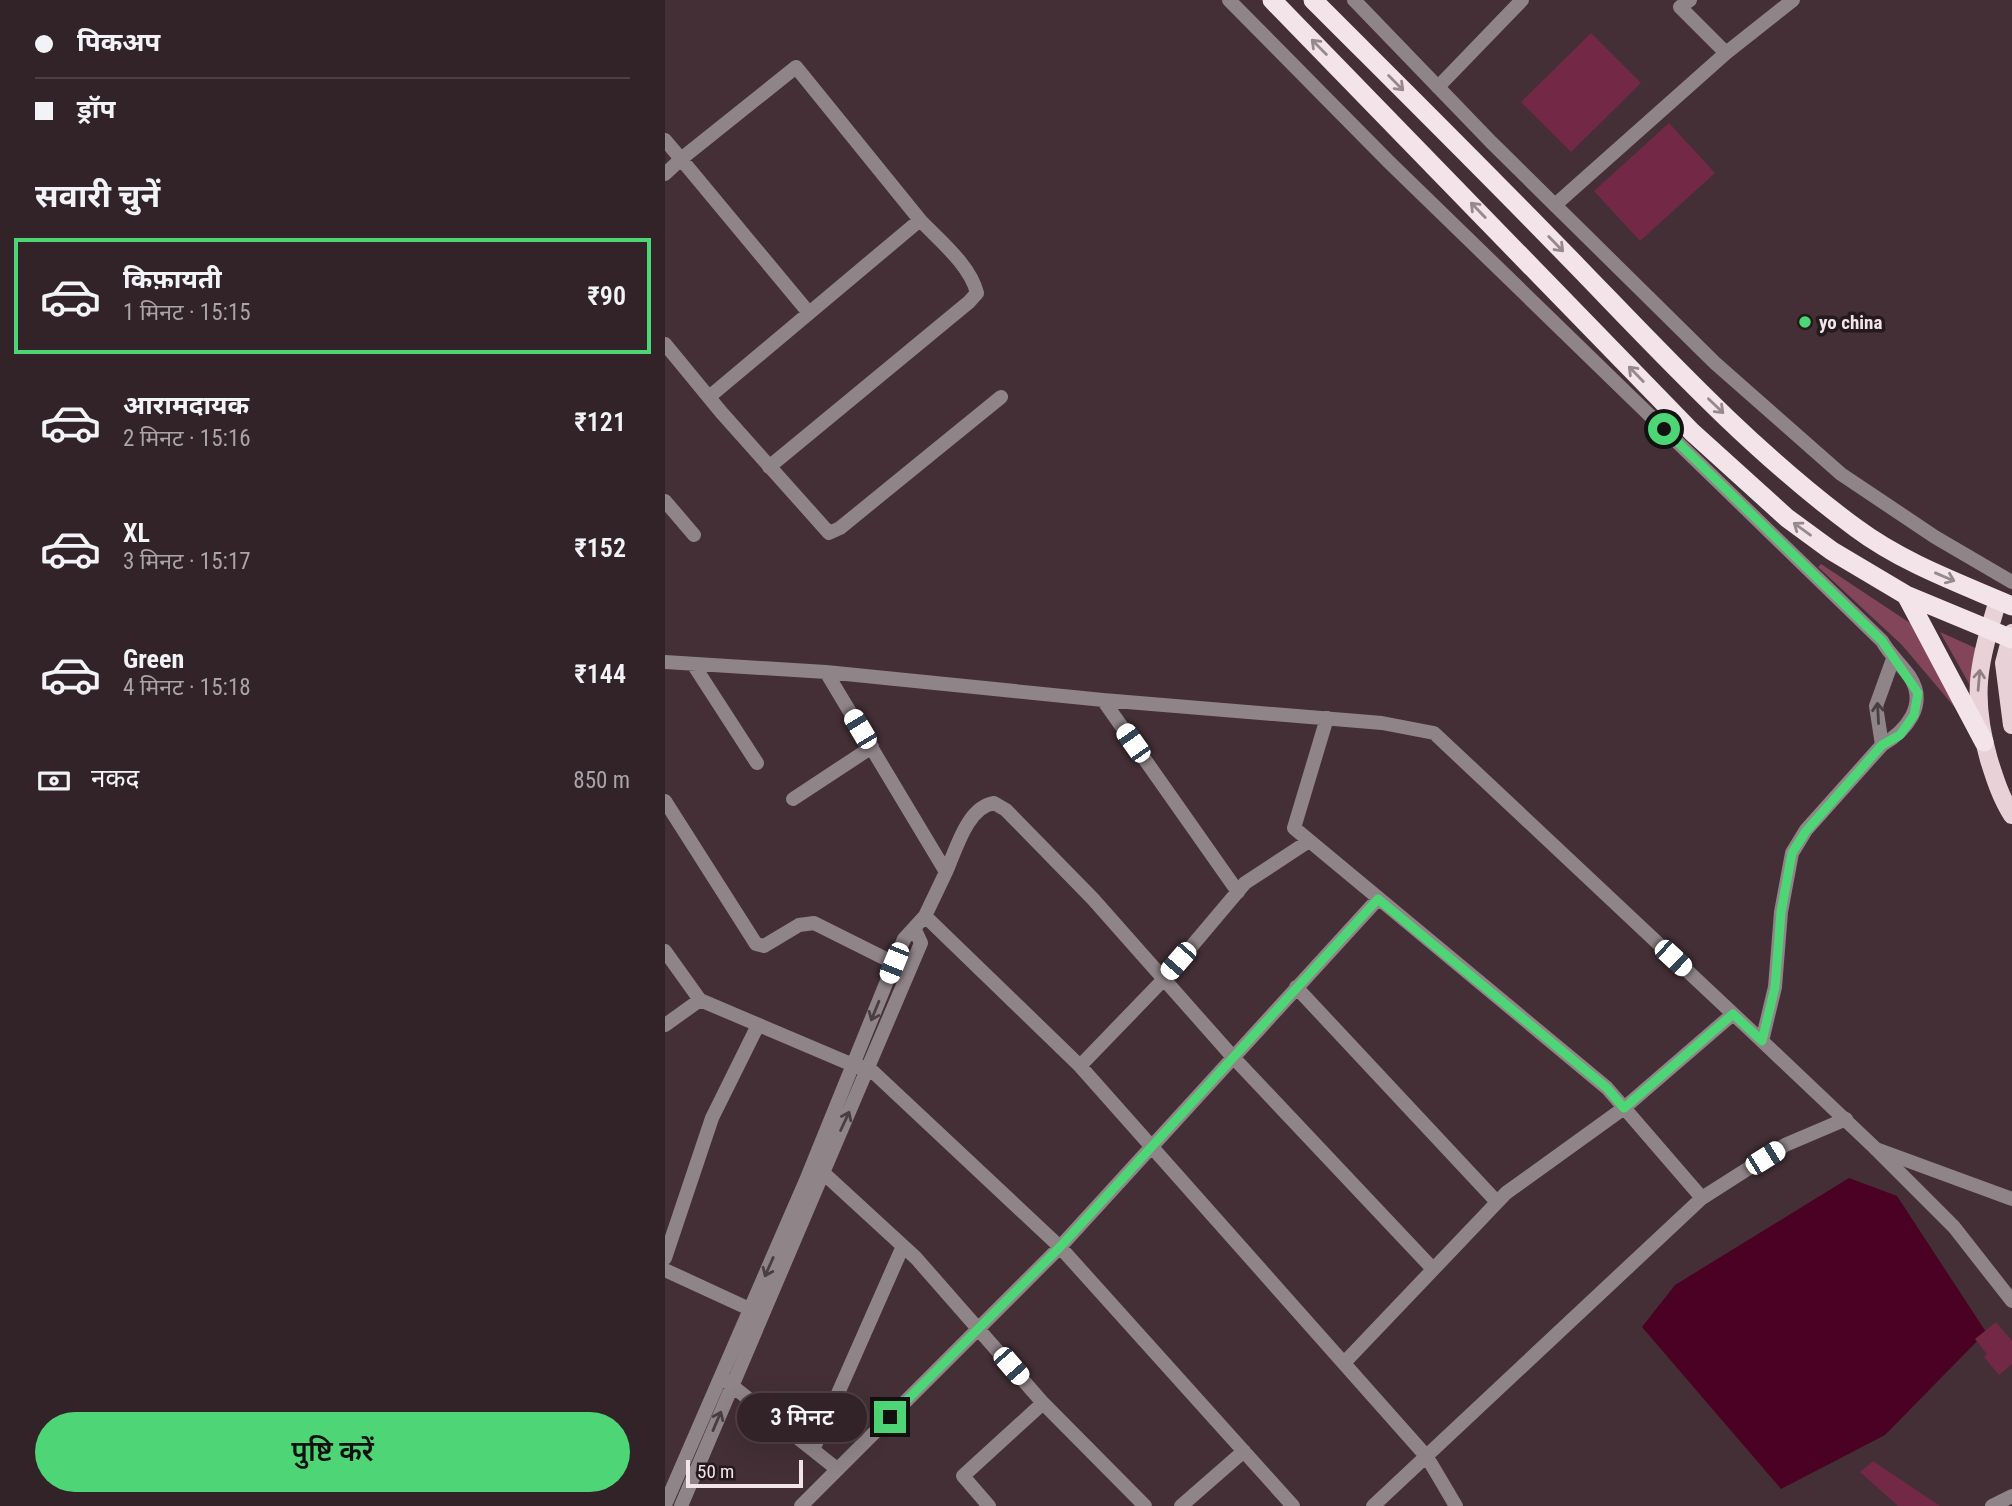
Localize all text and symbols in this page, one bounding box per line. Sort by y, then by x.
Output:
text: पिकअप [77,27,160,57]
one-way arrow [1311,39,1328,56]
one-way arrow [1387,74,1404,91]
text: ड्रॉप [77,94,115,124]
text: सवारी चुनें [35,177,160,215]
one-way arrow [1470,201,1487,218]
one-way arrow [1548,235,1565,252]
text: किफ़ायती [123,264,222,294]
icon: car [39,265,102,328]
text: ₹90 [588,281,626,311]
text: 1 मिनट · 15:15 [123,299,251,326]
place label: yo china [1819,311,1882,334]
marker: yo china [1797,314,1813,330]
one-way arrow [1628,365,1645,383]
text: आरामदायक [123,390,249,420]
icon: car [39,391,102,454]
one-way arrow [1707,397,1724,414]
text: ₹121 [575,407,626,437]
route start [1648,413,1680,445]
text: 2 मिनट · 15:16 [123,425,251,452]
icon: car [39,517,102,580]
text: XL [123,518,150,548]
one-way arrow [1792,522,1811,537]
text: ₹152 [575,533,626,563]
text: 3 मिनट · 15:17 [123,548,251,575]
one-way arrow [1934,571,1955,584]
icon: car [39,643,102,706]
text: Green [123,644,184,674]
text: ₹144 [575,659,626,689]
one-way arrow [1973,669,1986,691]
text: 4 मिनट · 15:18 [123,674,251,701]
one-way arrow [1871,703,1884,725]
car [841,706,880,752]
car [1113,720,1154,766]
icon: cash [35,762,73,800]
text: नकद [91,763,139,793]
text: 850 m [573,767,630,794]
car [1651,936,1696,980]
car [1157,938,1200,984]
car [877,940,912,986]
one-way arrow [867,1000,880,1022]
one-way arrow [839,1111,852,1133]
car [1742,1138,1789,1178]
one-way arrow [762,1256,775,1277]
car [990,1343,1033,1389]
callout: 3 मिनट [736,1392,866,1442]
route end [874,1401,906,1433]
text: 3 मिनट [770,1404,834,1431]
one-way arrow [712,1410,725,1432]
button: पुष्टि करें [35,1412,630,1492]
scale bar [686,1457,803,1489]
text: 50 m [697,1460,734,1483]

